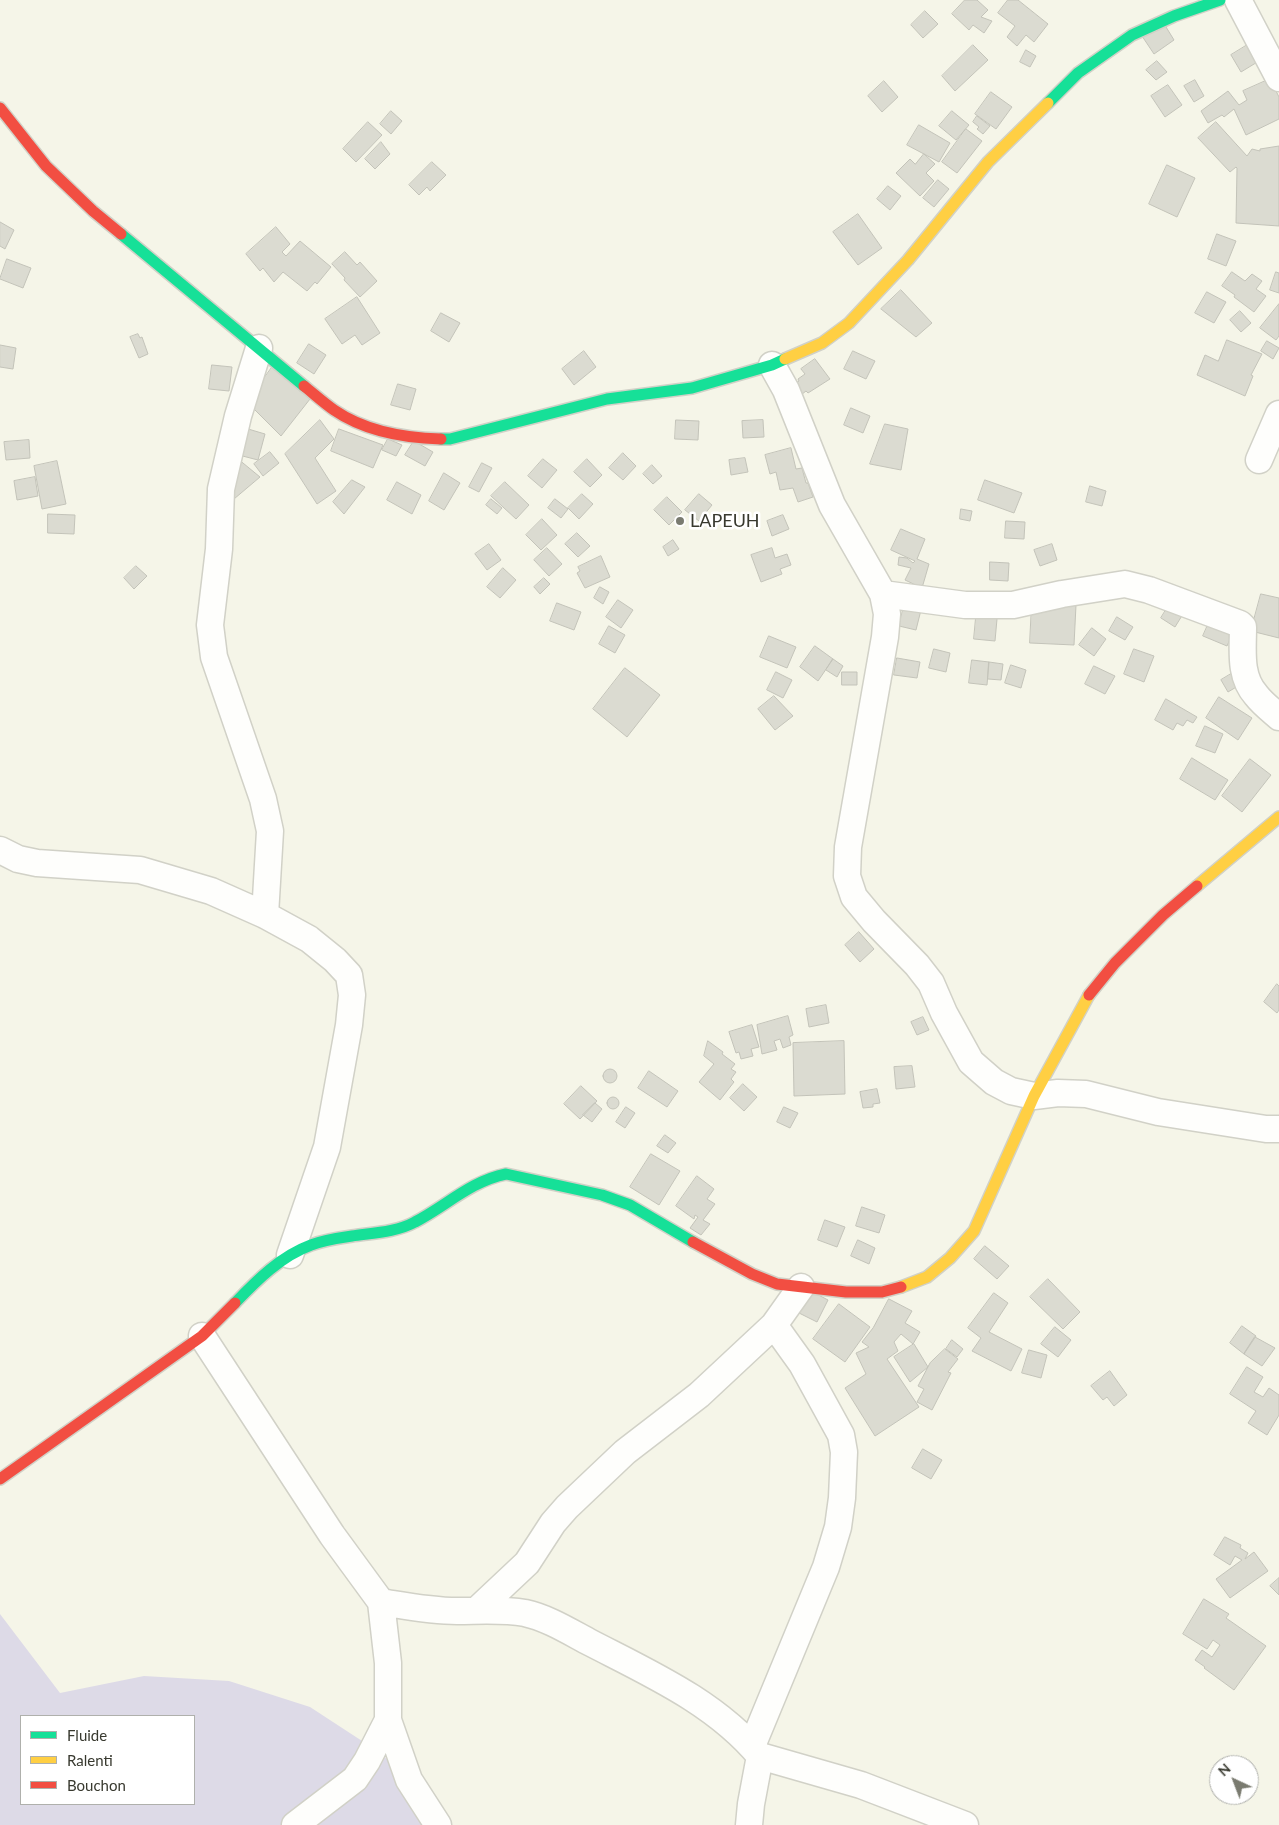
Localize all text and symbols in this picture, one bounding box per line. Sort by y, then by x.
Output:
place label: LAPEUH [690,510,760,532]
marker: LAPEUH [674,515,686,527]
legend [20,1715,195,1805]
text: Fluide [67,1726,107,1744]
text: Ralenti [67,1751,113,1769]
north arrow [1209,1755,1259,1805]
text: N [1214,1760,1234,1779]
text: Bouchon [67,1776,126,1794]

